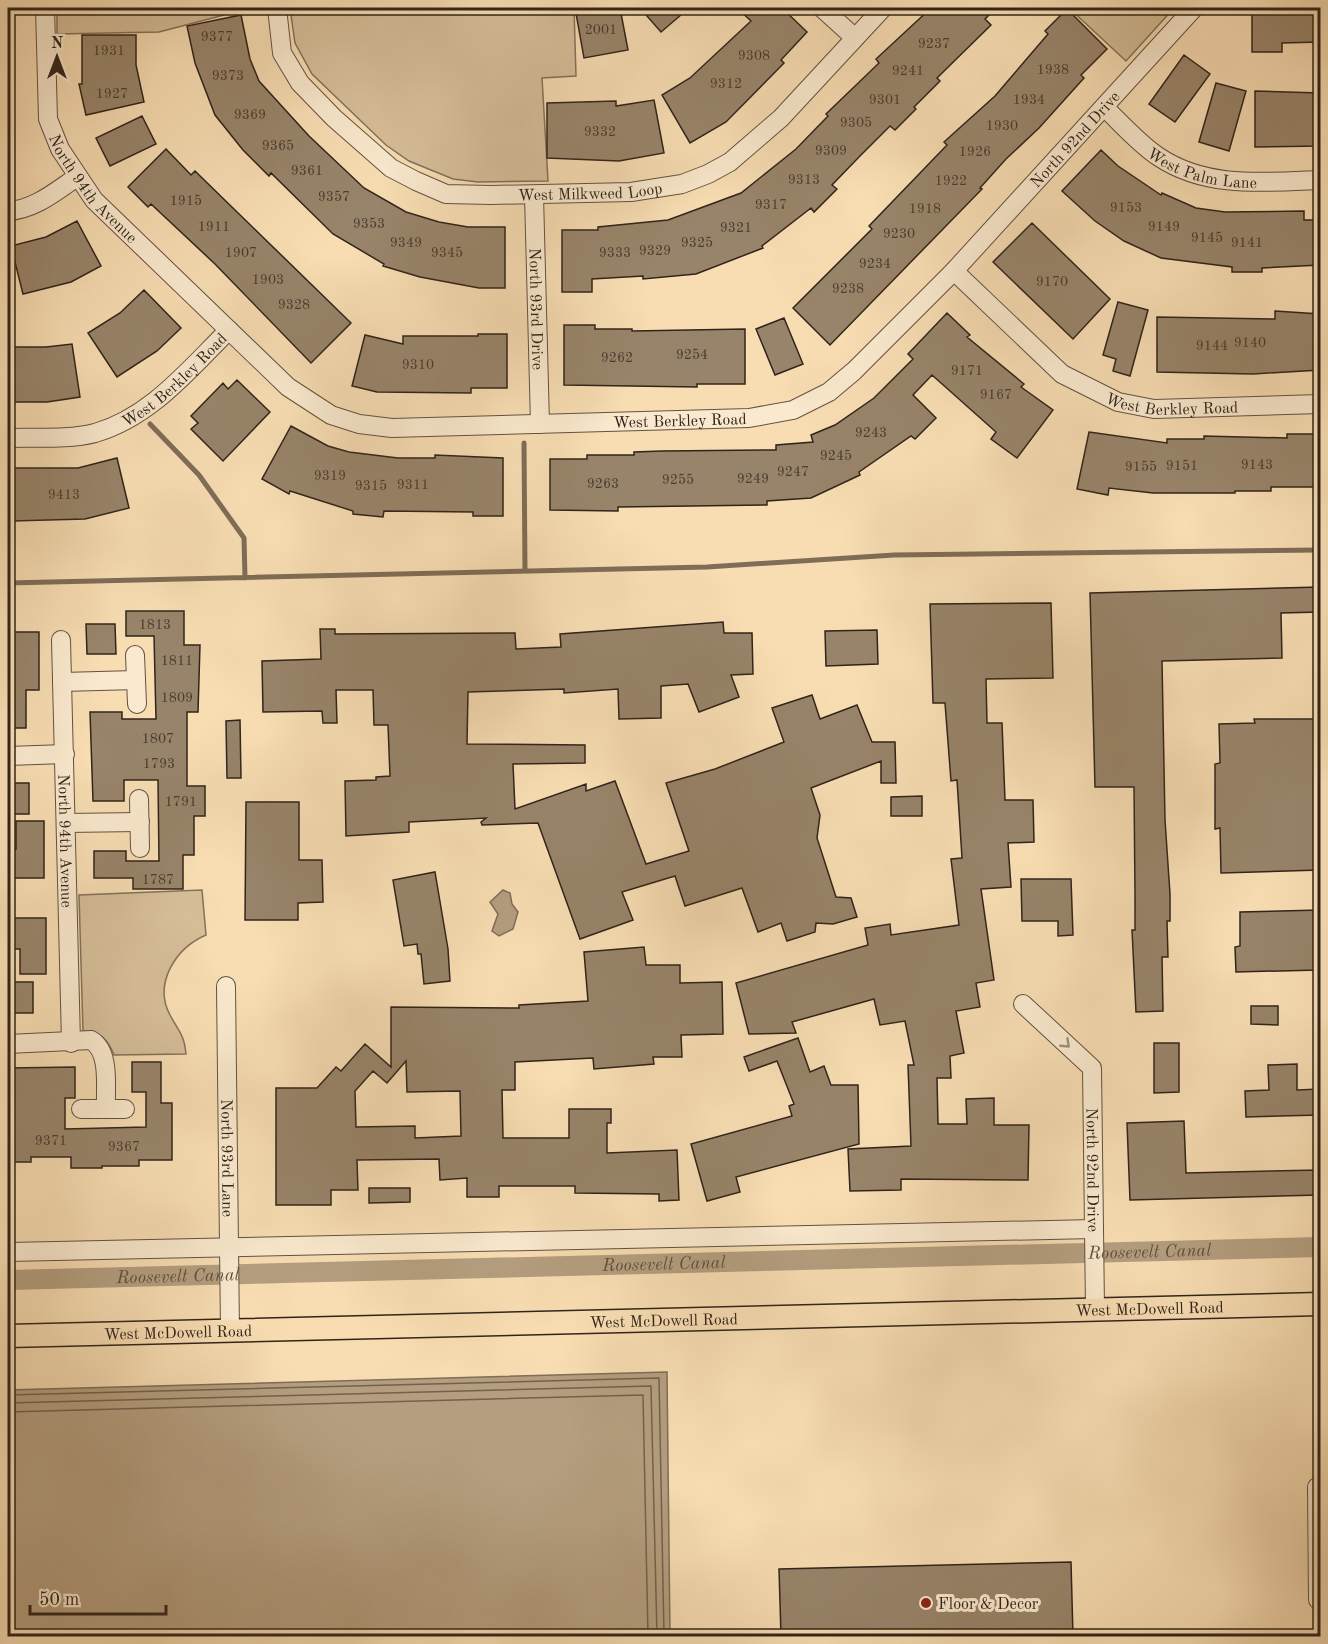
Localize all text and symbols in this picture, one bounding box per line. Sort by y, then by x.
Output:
house number: 2001 [585,23,617,37]
north arrow [27,27,87,87]
house number: 9377 [201,30,233,44]
text: N [51,36,64,52]
house number: 9237 [918,37,950,51]
house number: 1931 [93,44,125,58]
house number: 9308 [738,49,770,63]
house number: 1938 [1037,63,1069,77]
house number: 9241 [892,64,924,78]
house number: 9373 [212,69,244,83]
house number: 9312 [710,77,742,91]
house number: 1927 [96,87,128,101]
street label: North 92nd Drive [1028,89,1124,192]
house number: 9301 [869,93,901,107]
house number: 1934 [1013,93,1045,107]
house number: 9369 [234,108,266,122]
house number: 9305 [840,116,872,130]
house number: 1930 [986,119,1018,133]
house number: 9332 [584,125,616,139]
street label: North 94th Avenue [45,133,139,247]
house number: 9365 [262,139,294,153]
house number: 9309 [815,144,847,158]
house number: 1926 [959,145,991,159]
street label: West Palm Lane [1144,146,1257,192]
house number: 9361 [291,164,323,178]
house number: 9313 [788,173,820,187]
house number: 1922 [935,174,967,188]
street label: West Milkweed Loop [518,181,664,204]
house number: 9357 [318,190,350,204]
house number: 1915 [170,194,202,208]
house number: 9317 [755,198,787,212]
house number: 9153 [1110,201,1142,215]
house number: 1918 [909,202,941,216]
house number: 9353 [353,217,385,231]
house number: 1911 [198,220,230,234]
house number: 9149 [1148,220,1180,234]
house number: 9321 [720,221,752,235]
house number: 9230 [883,227,915,241]
house number: 9145 [1191,231,1223,245]
house number: 9349 [390,236,422,250]
house number: 9325 [681,236,713,250]
house number: 9141 [1231,236,1263,250]
house number: 9329 [639,244,671,258]
house number: 1907 [225,246,257,260]
house number: 9345 [431,246,463,260]
house number: 9333 [599,246,631,260]
street label: North 93rd Drive [525,248,545,370]
house number: 9234 [859,257,891,271]
house number: 1903 [252,273,284,287]
house number: 9170 [1036,275,1068,289]
house number: 9238 [832,282,864,296]
house number: 9328 [278,298,310,312]
street label: West Berkley Road [120,331,231,431]
house number: 9140 [1234,336,1266,350]
house number: 9144 [1196,339,1228,353]
house number: 9254 [676,348,708,362]
house number: 9262 [601,351,633,365]
house number: 9310 [402,358,434,372]
house number: 9171 [951,364,983,378]
house number: 9167 [980,388,1012,402]
street label: West Berkley Road [1102,391,1239,419]
street label: West Berkley Road [613,412,747,432]
house number: 9243 [855,426,887,440]
house number: 9245 [820,449,852,463]
house number: 9143 [1241,458,1273,472]
house number: 9151 [1166,459,1198,473]
house number: 9155 [1125,460,1157,474]
house number: 9247 [777,465,809,479]
house number: 9319 [314,469,346,483]
house number: 9249 [737,472,769,486]
house number: 9255 [662,473,694,487]
house number: 9263 [587,477,619,491]
house number: 9311 [397,478,429,492]
house number: 9315 [355,479,387,493]
house number: 9413 [48,488,80,502]
house number: 1813 [139,618,171,632]
house number: 1811 [161,654,193,668]
house number: 1809 [161,691,193,705]
house number: 1807 [142,732,174,746]
house number: 1793 [143,757,175,771]
street label: North 94th Avenue [54,774,74,908]
house number: 1791 [165,795,197,809]
house number: 1787 [142,873,174,887]
one-way arrow [1059,1037,1070,1048]
street label: North 93rd Lane [217,1099,235,1217]
street label: North 92nd Drive [1082,1108,1100,1232]
house number: 9371 [35,1134,67,1148]
house number: 9367 [108,1140,140,1154]
water label: Roosevelt Canal [1087,1242,1212,1263]
water label: Roosevelt Canal [601,1254,727,1275]
water label: Roosevelt Canal [115,1266,241,1287]
street label: West McDowell Road [1075,1300,1224,1320]
street label: West McDowell Road [589,1312,738,1332]
street label: West McDowell Road [104,1324,252,1344]
scale bar [30,1578,166,1616]
text: 50 m [39,1591,79,1609]
marker: Floor & Decor [919,1596,933,1610]
place label: Floor & Decor [938,1597,1039,1613]

